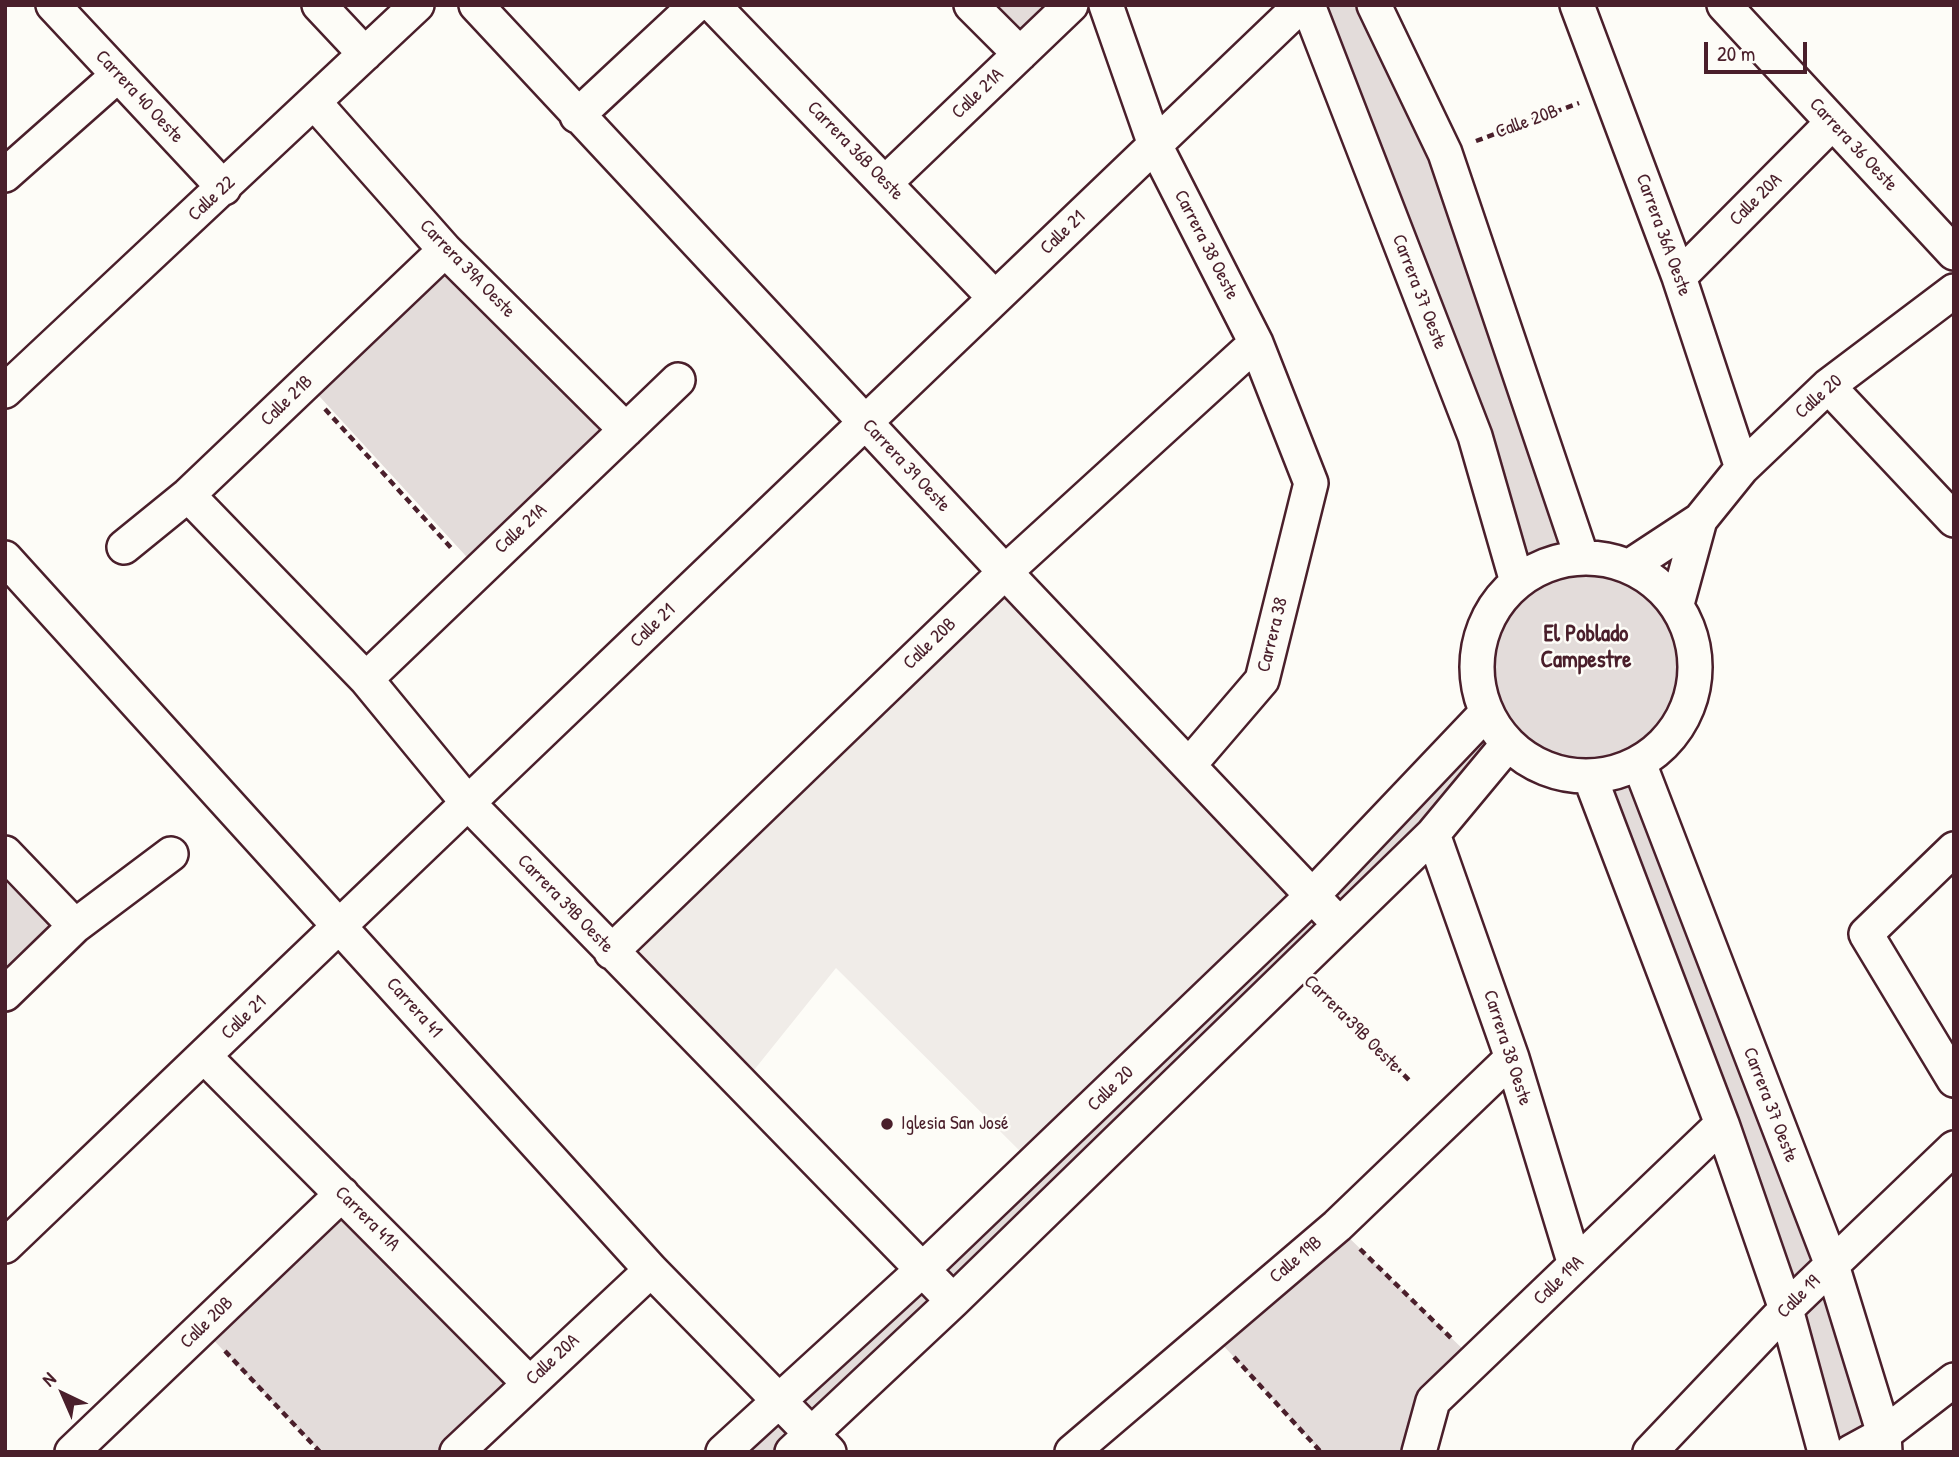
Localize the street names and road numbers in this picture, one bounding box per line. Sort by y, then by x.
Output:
street label: Carrera 40 Oeste [90,46,188,148]
street label: Calle 21A [947,64,1009,124]
street label: Carrera 36 Oeste [1804,94,1902,196]
street label: Carrera 36B Oeste [802,97,908,205]
street label: Calle 20B [1493,100,1561,144]
street label: Calle 20A [1725,169,1787,231]
street label: Carrera 36A Oeste [1630,171,1696,299]
street label: Calle 22 [184,172,240,226]
street label: Carrera 38 Oeste [1169,186,1243,304]
street label: Calle 21 [1036,206,1090,260]
street label: Carrera 39A Oeste [414,215,520,323]
street label: Carrera 37 Oeste [1387,231,1451,353]
street label: Calle 20 [1791,370,1847,424]
street label: Calle 21B [256,371,318,431]
street label: Carrera 39 Oeste [857,415,955,517]
street label: Calle 21A [490,499,552,559]
street label: Carrera 38 [1253,595,1293,675]
street label: Calle 21 [626,599,680,653]
street label: Calle 20B [899,613,961,675]
street label: Carrera 39B Oeste [512,850,618,958]
street label: Carrera 39B Oeste [1299,971,1405,1077]
street label: Carrera 41 [381,973,447,1043]
street label: Carrera 38 Oeste [1478,987,1536,1109]
street label: Calle 21 [217,991,271,1045]
street label: Carrera 37 Oeste [1738,1044,1802,1166]
street label: Calle 20 [1083,1062,1139,1116]
street label: Carrera 41A [330,1182,404,1256]
street label: Calle 19B [1265,1232,1327,1288]
street label: Calle 19A [1529,1252,1589,1310]
street label: Calle 19 [1773,1271,1825,1323]
street label: Calle 20B [176,1292,238,1354]
street label: Calle 20A [522,1330,584,1390]

